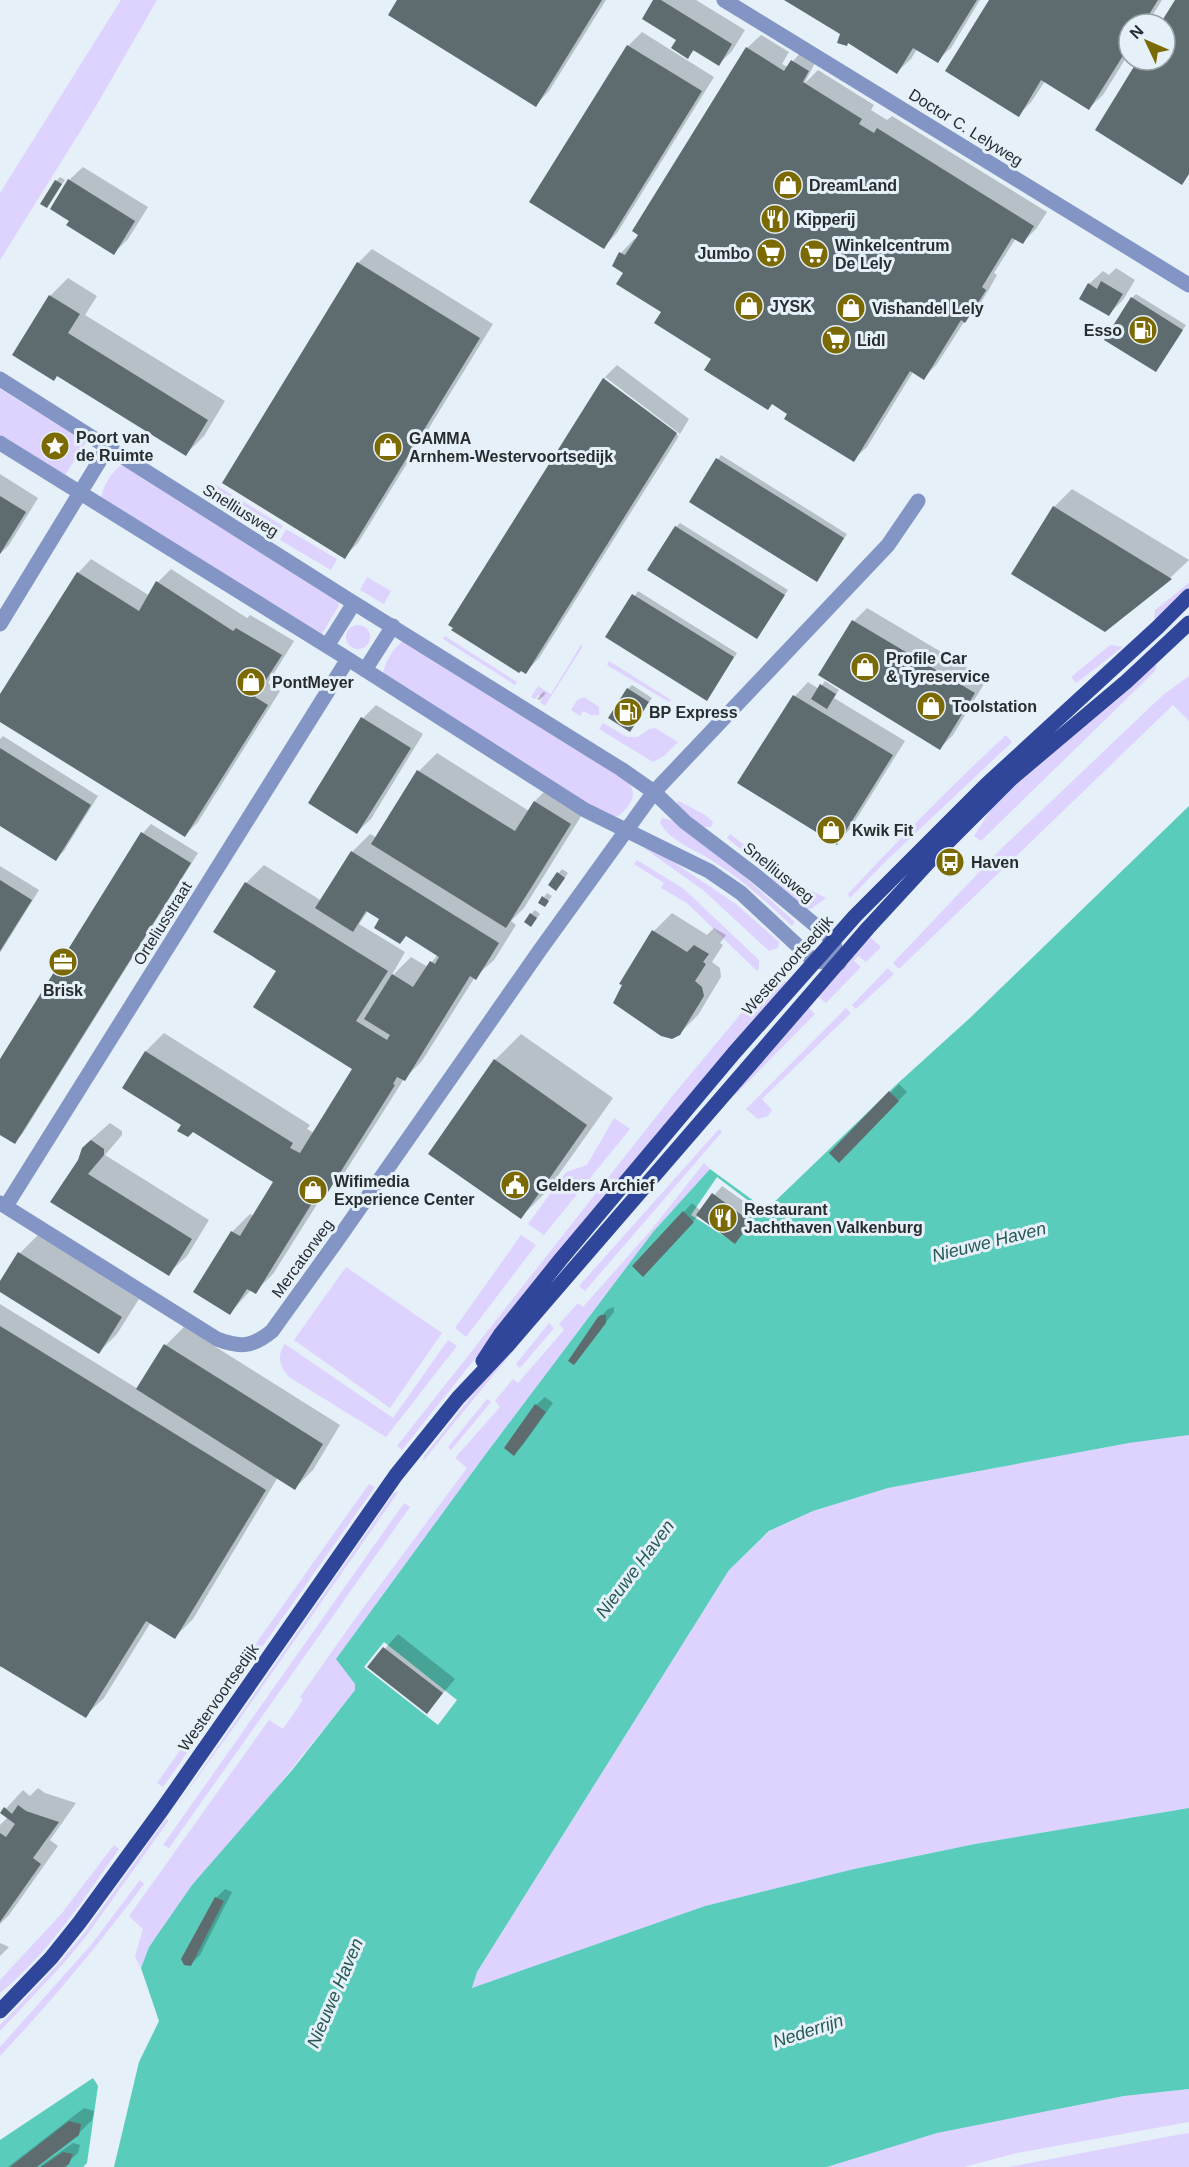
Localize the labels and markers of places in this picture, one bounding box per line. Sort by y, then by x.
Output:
shop icon: DreamLand [772,169,804,201]
place label: DreamLand [809,177,897,194]
restaurant icon: Kipperij [759,203,791,235]
place label: Kipperij [796,211,856,228]
supermarket icon: Jumbo [755,237,787,269]
place label: Winkelcentrum De Lely [835,237,950,272]
supermarket icon: Winkelcentrum De Lely [798,238,830,270]
place label: Jumbo [698,245,750,262]
shop icon: JYSK [733,290,765,322]
shop icon: Vishandel Lely [835,292,867,324]
place label: JYSK [770,298,812,315]
place label: Vishandel Lely [872,300,984,317]
fuel station icon: Esso [1127,314,1159,346]
place label: Esso [1084,322,1122,339]
supermarket icon: Lidl [820,324,852,356]
place label: Lidl [857,332,885,349]
place label: Poort van de Ruimte [76,429,153,464]
place icon: Poort van de Ruimte [39,430,71,462]
place label: GAMMA Arnhem-Westervoortsedijk [409,430,613,465]
shop icon: GAMMA Arnhem-Westervoortsedijk [372,431,404,463]
place label: Profile Car & Tyreservice [886,650,990,685]
shop icon: Profile Car & Tyreservice [849,651,881,683]
shop icon: PontMeyer [235,666,267,698]
place label: PontMeyer [272,674,354,691]
shop icon: Toolstation [915,690,947,722]
fuel station icon: BP Express [612,696,644,728]
place label: Toolstation [952,698,1037,715]
place label: BP Express [649,704,738,721]
shop icon: Kwik Fit [815,814,847,846]
place label: Kwik Fit [852,822,914,839]
bus stop icon: Haven [934,846,966,878]
place label: Haven [971,854,1019,871]
office icon: Brisk [47,946,79,978]
place label: Brisk [43,982,83,999]
public building icon: Gelders Archief [499,1169,531,1201]
place label: Wifimedia Experience Center [334,1173,475,1208]
shop icon: Wifimedia Experience Center [297,1174,329,1206]
place label: Gelders Archief [536,1177,655,1194]
place label: Restaurant Jachthaven Valkenburg [744,1201,923,1236]
restaurant icon: Restaurant Jachthaven Valkenburg [707,1202,739,1234]

